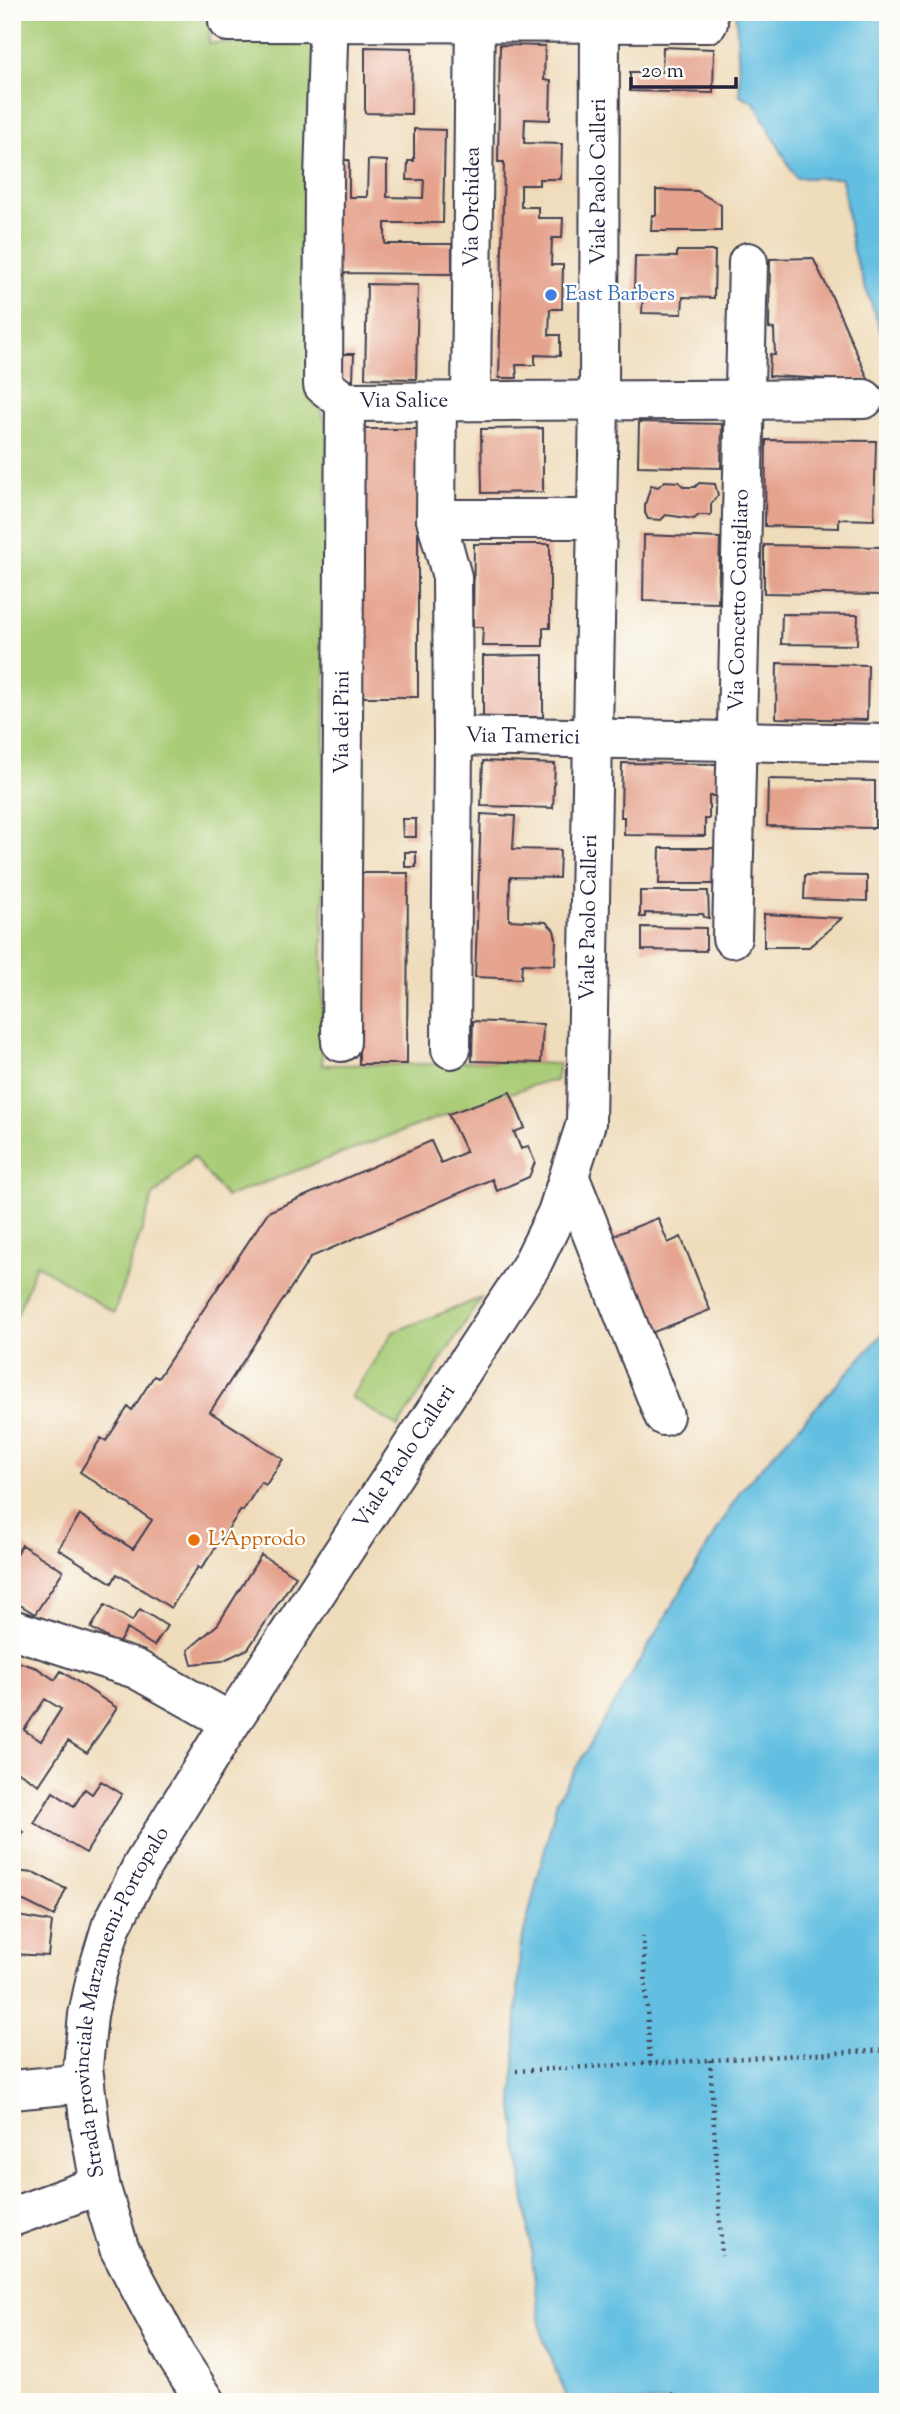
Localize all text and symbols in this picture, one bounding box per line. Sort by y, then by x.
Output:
scale bar [631,46,736,90]
text: 20 m [641,57,684,87]
street label: Viale Paolo Calleri [584,98,615,265]
street label: Via Orchidea [457,146,489,267]
place label: East Barbers [565,280,675,310]
marker: East Barbers [543,287,559,303]
street label: Via Salice [359,386,448,417]
street label: Via Concetto Conigliaro [722,489,758,712]
street label: Via dei Pini [328,670,358,774]
street label: Via Tamerici [465,721,580,753]
street label: Viale Paolo Calleri [573,834,606,1001]
street label: Viale Paolo Calleri [347,1379,464,1535]
place label: L'Approdo [208,1525,306,1555]
marker: L'Approdo [186,1532,202,1548]
street label: Strada provinciale Marzamemi-Portopalo [68,1821,178,2180]

